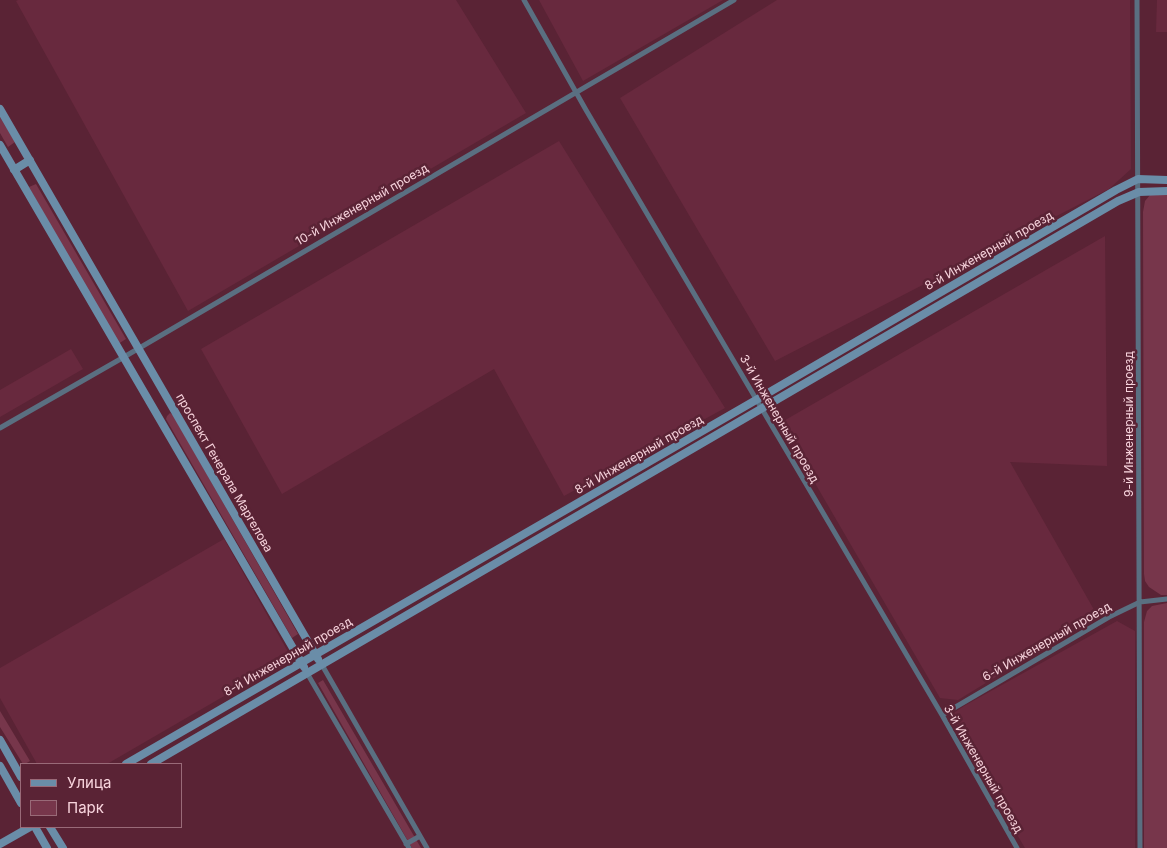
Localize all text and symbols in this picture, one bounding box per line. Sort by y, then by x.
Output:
street label: 10-й Инженерный проезд [293,161,431,249]
street label: 8-й Инженерный проезд [922,208,1056,294]
street label: 9-й Инженерный проезд [1122,351,1136,497]
street label: 3-й Инженерный проезд [736,352,822,486]
street label: проспект Генерала Маргелова [173,391,275,555]
street label: 8-й Инженерный проезд [572,412,706,498]
street label: 6-й Инженерный проезд [980,599,1114,685]
street label: 8-й Инженерный проезд [221,614,355,700]
street label: 3-й Инженерный проезд [940,702,1026,836]
legend [20,763,182,828]
text: Улица [67,773,111,792]
text: Парк [67,798,104,817]

